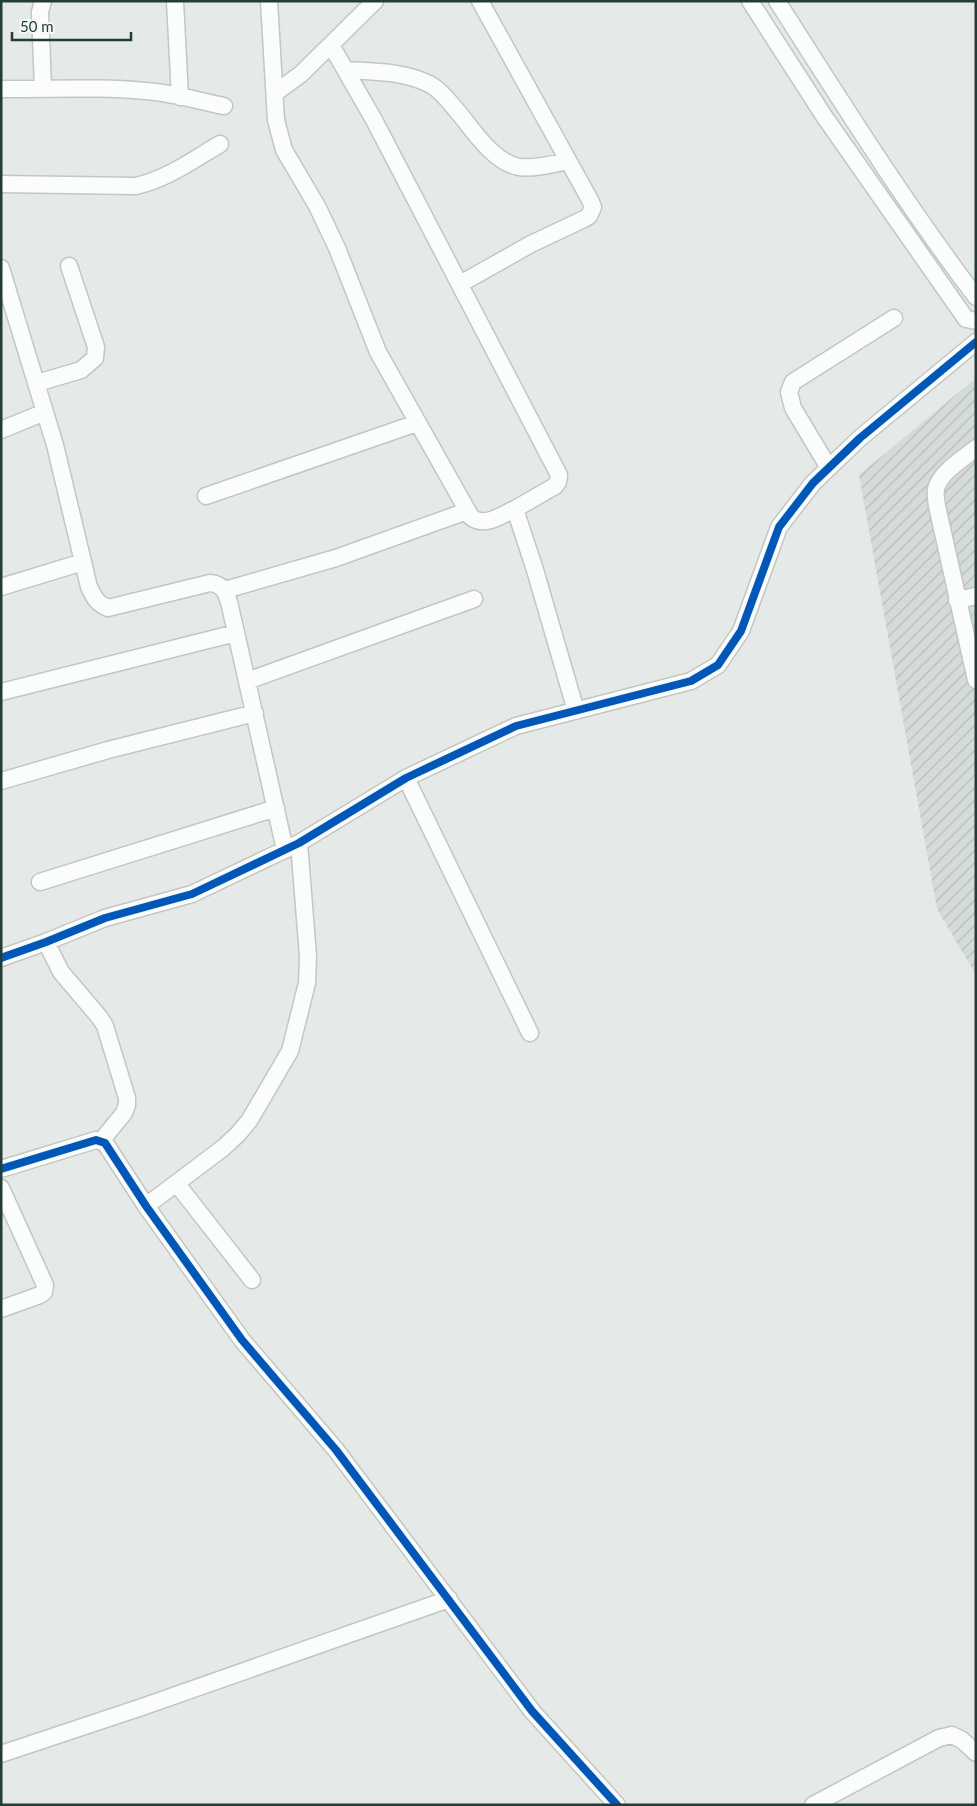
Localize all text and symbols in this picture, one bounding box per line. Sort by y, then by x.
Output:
scale bar [12,10,131,42]
text: 50 m [20,17,54,35]

